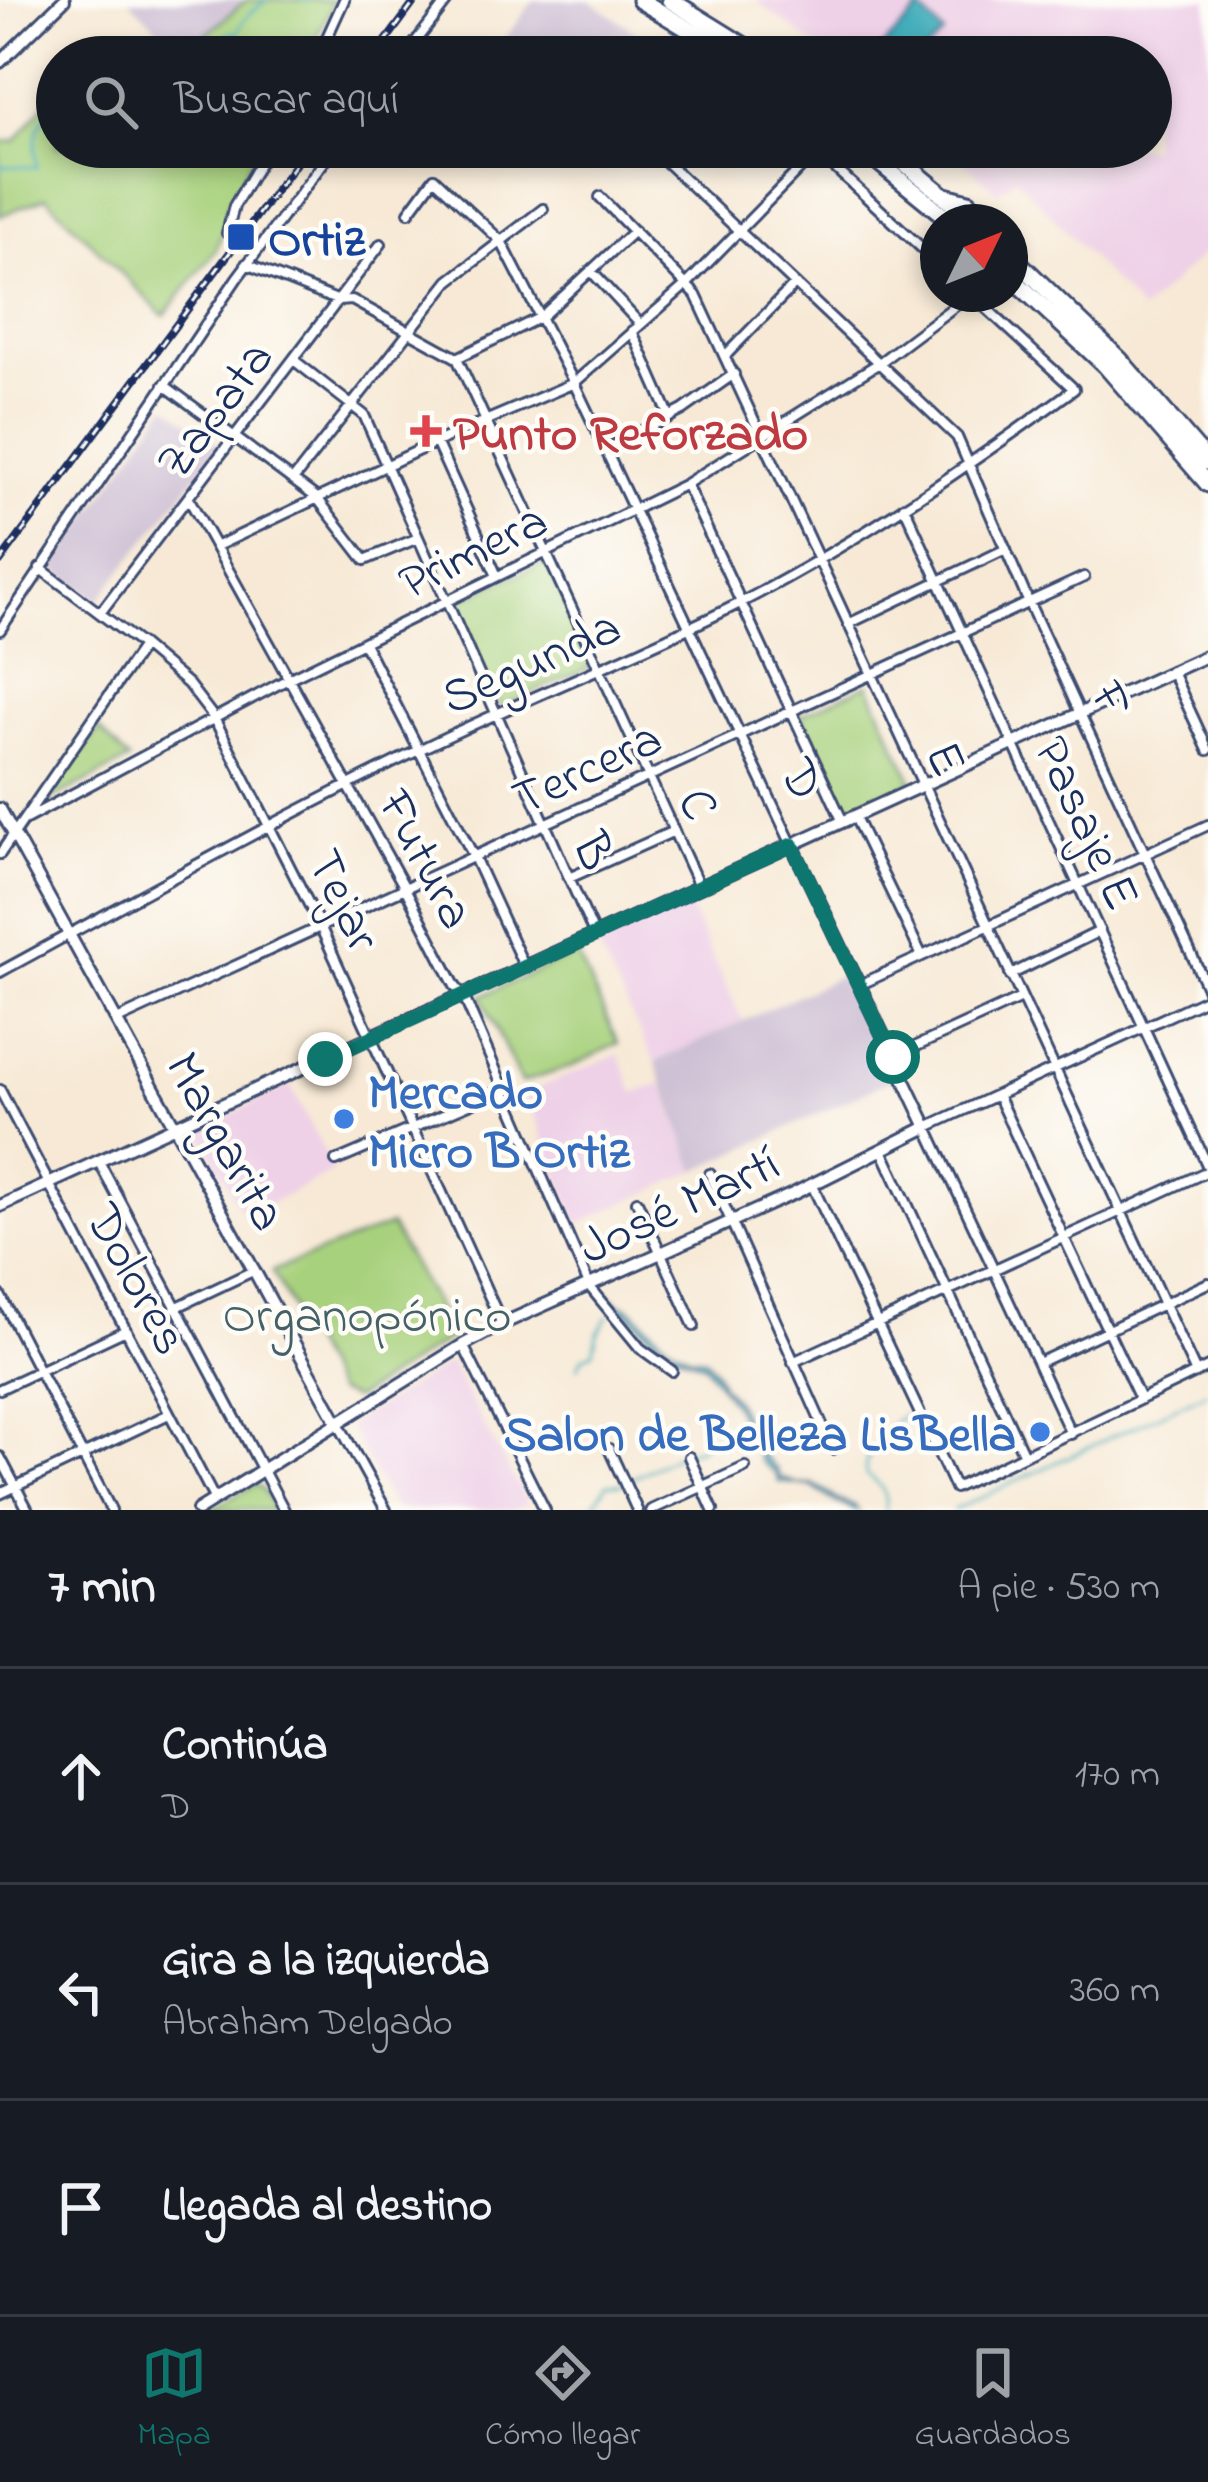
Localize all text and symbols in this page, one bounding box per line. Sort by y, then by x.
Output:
search box [36,36,1172,168]
icon: search [78,69,144,135]
text: Buscar aquí [174,69,399,135]
north arrow [920,204,1028,312]
place label: Ortiz [268,205,367,280]
marker: Ortiz [225,221,257,253]
street label: Zapata [140,326,294,496]
place label: Punto Reforzado [453,399,808,474]
marker: Punto Reforzado [410,415,442,447]
street label: Primera [387,486,562,622]
street label: Segunda [431,592,634,738]
street label: F [1066,669,1149,732]
street label: Tercera [501,704,675,838]
street label: Pasaje E [1011,725,1157,924]
street label: E [902,730,984,790]
street label: D [756,746,841,813]
street label: Futura [354,776,491,944]
street label: C [655,777,735,834]
street label: B [549,819,632,883]
street label: Tejar [284,838,398,965]
route start [866,1030,920,1084]
route end [298,1032,352,1086]
street label: Margarita [143,1039,303,1246]
place label: Mercado Micro B Ortiz [368,1058,632,1192]
marker: Mercado Micro B Ortiz [331,1106,357,1132]
street label: José Martí [568,1129,793,1287]
street label: Dolores [62,1190,205,1370]
park label: Organopónico [222,1281,512,1356]
place label: Salon de Belleza LisBella [504,1400,1016,1475]
marker: Salon de Belleza LisBella [1027,1419,1053,1445]
text: 7 min [48,1551,156,1626]
text: A pie · 530 m [957,1560,1160,1617]
text: Continúa [162,1714,328,1780]
icon: ahead [48,1743,114,1809]
text: 170 m [1075,1747,1160,1804]
text: D [162,1780,191,1837]
text: Gira a la izquierda [162,1930,490,1996]
icon: left [48,1959,114,2025]
text: 360 m [1070,1963,1160,2020]
text: Abraham Delgado [162,1996,453,2053]
icon: arrive [48,2175,114,2241]
text: Llegada al destino [162,2175,492,2241]
tab: Mapa [137,2340,211,2460]
tab: Cómo llegar [485,2340,640,2460]
tab: Guardados [914,2340,1071,2460]

